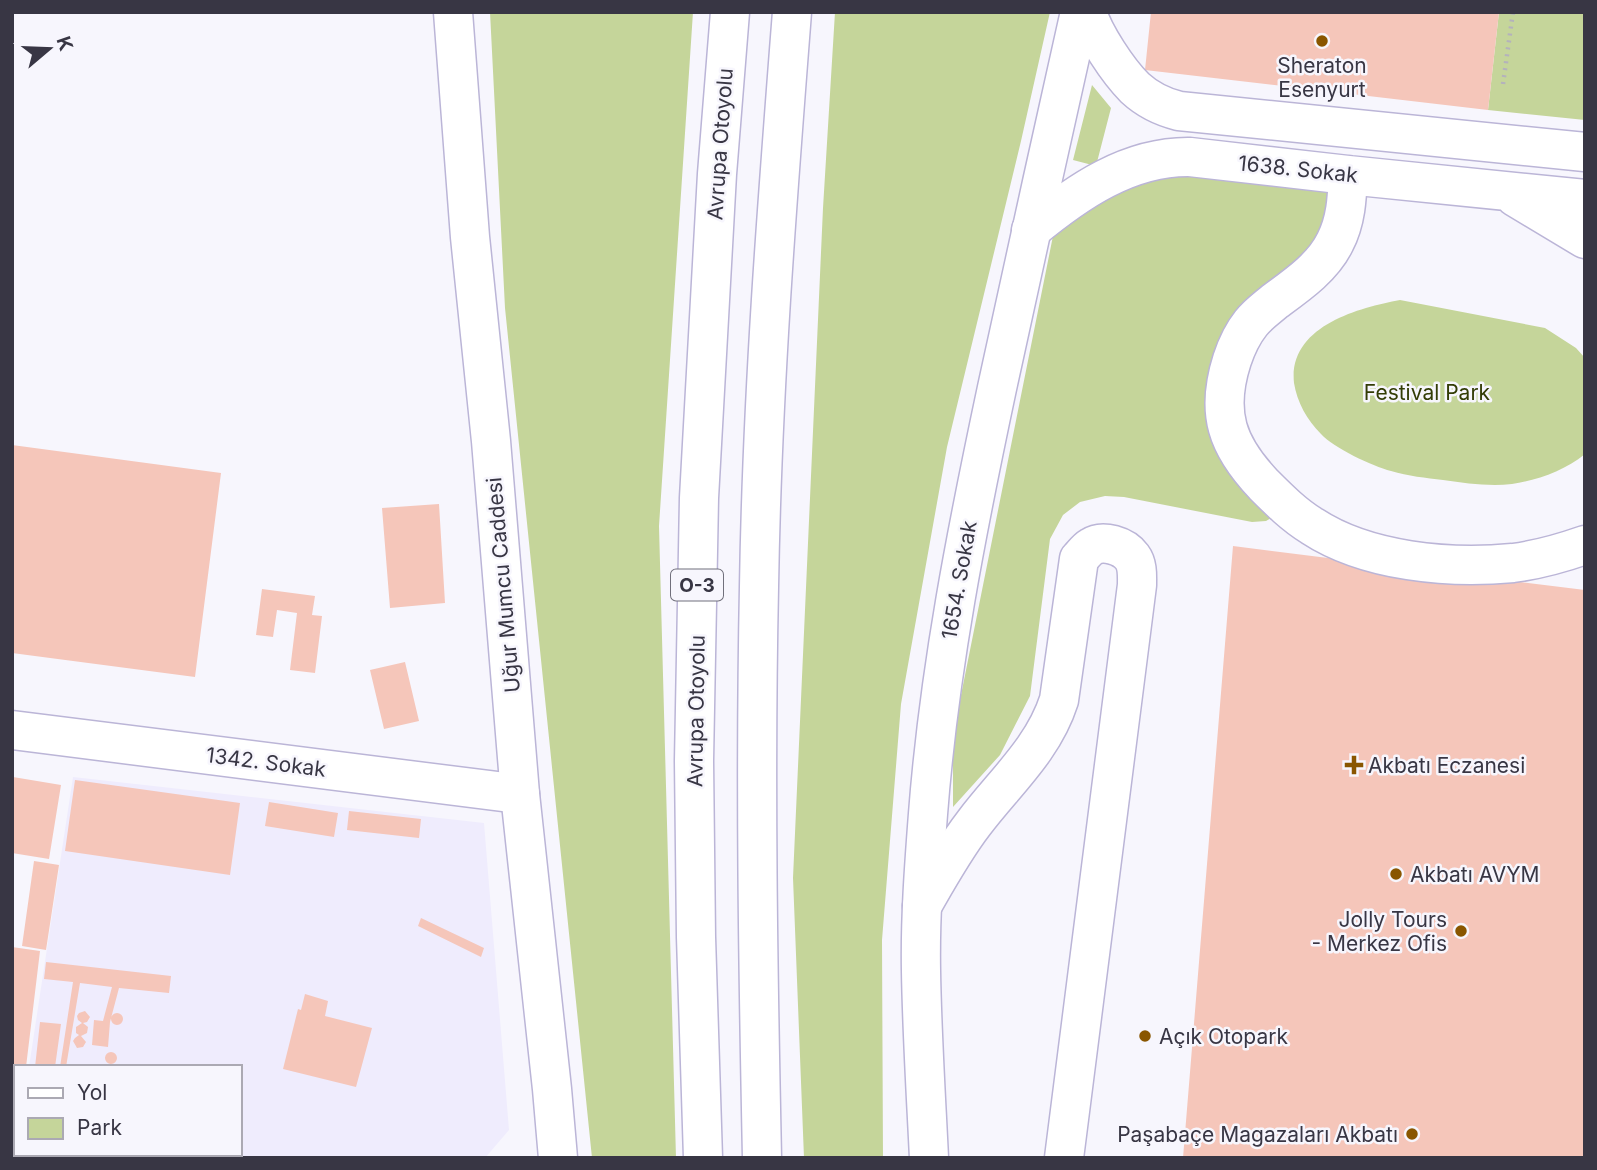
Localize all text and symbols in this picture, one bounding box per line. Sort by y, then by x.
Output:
north arrow [14,14,84,84]
text: K [52,33,78,54]
marker: Sheraton Esenyurt [1314,33,1330,49]
place label: Sheraton Esenyurt [1277,53,1367,102]
street label: Avrupa Otoyolu [702,67,738,221]
street label: 1638. Sokak [1237,150,1359,188]
park label: Festival Park [1364,380,1491,405]
street label: Uğur Mumcu Caddesi [481,476,525,694]
street label: 1654. Sokak [936,518,982,641]
road number: O-3 [671,570,723,600]
street label: Avrupa Otoyolu [682,635,710,787]
street label: 1342. Sokak [205,742,328,782]
place label: Akbatı Eczanesi [1368,753,1525,778]
marker: Akbatı Eczanesi [1346,757,1362,773]
place label: Akbatı AVYM [1410,862,1540,887]
marker: Akbatı AVYM [1388,866,1404,882]
place label: Jolly Tours - Merkez Ofis [1311,907,1447,956]
marker: Jolly Tours - Merkez Ofis [1453,923,1469,939]
place label: Açık Otopark [1159,1024,1288,1049]
marker: Açık Otopark [1137,1028,1153,1044]
legend [14,1065,242,1156]
text: Yol [77,1080,107,1105]
text: Park [77,1115,122,1140]
place label: Paşabaçe Magazaları Akbatı [1117,1122,1398,1147]
marker: Paşabaçe Magazaları Akbatı [1404,1126,1420,1142]

